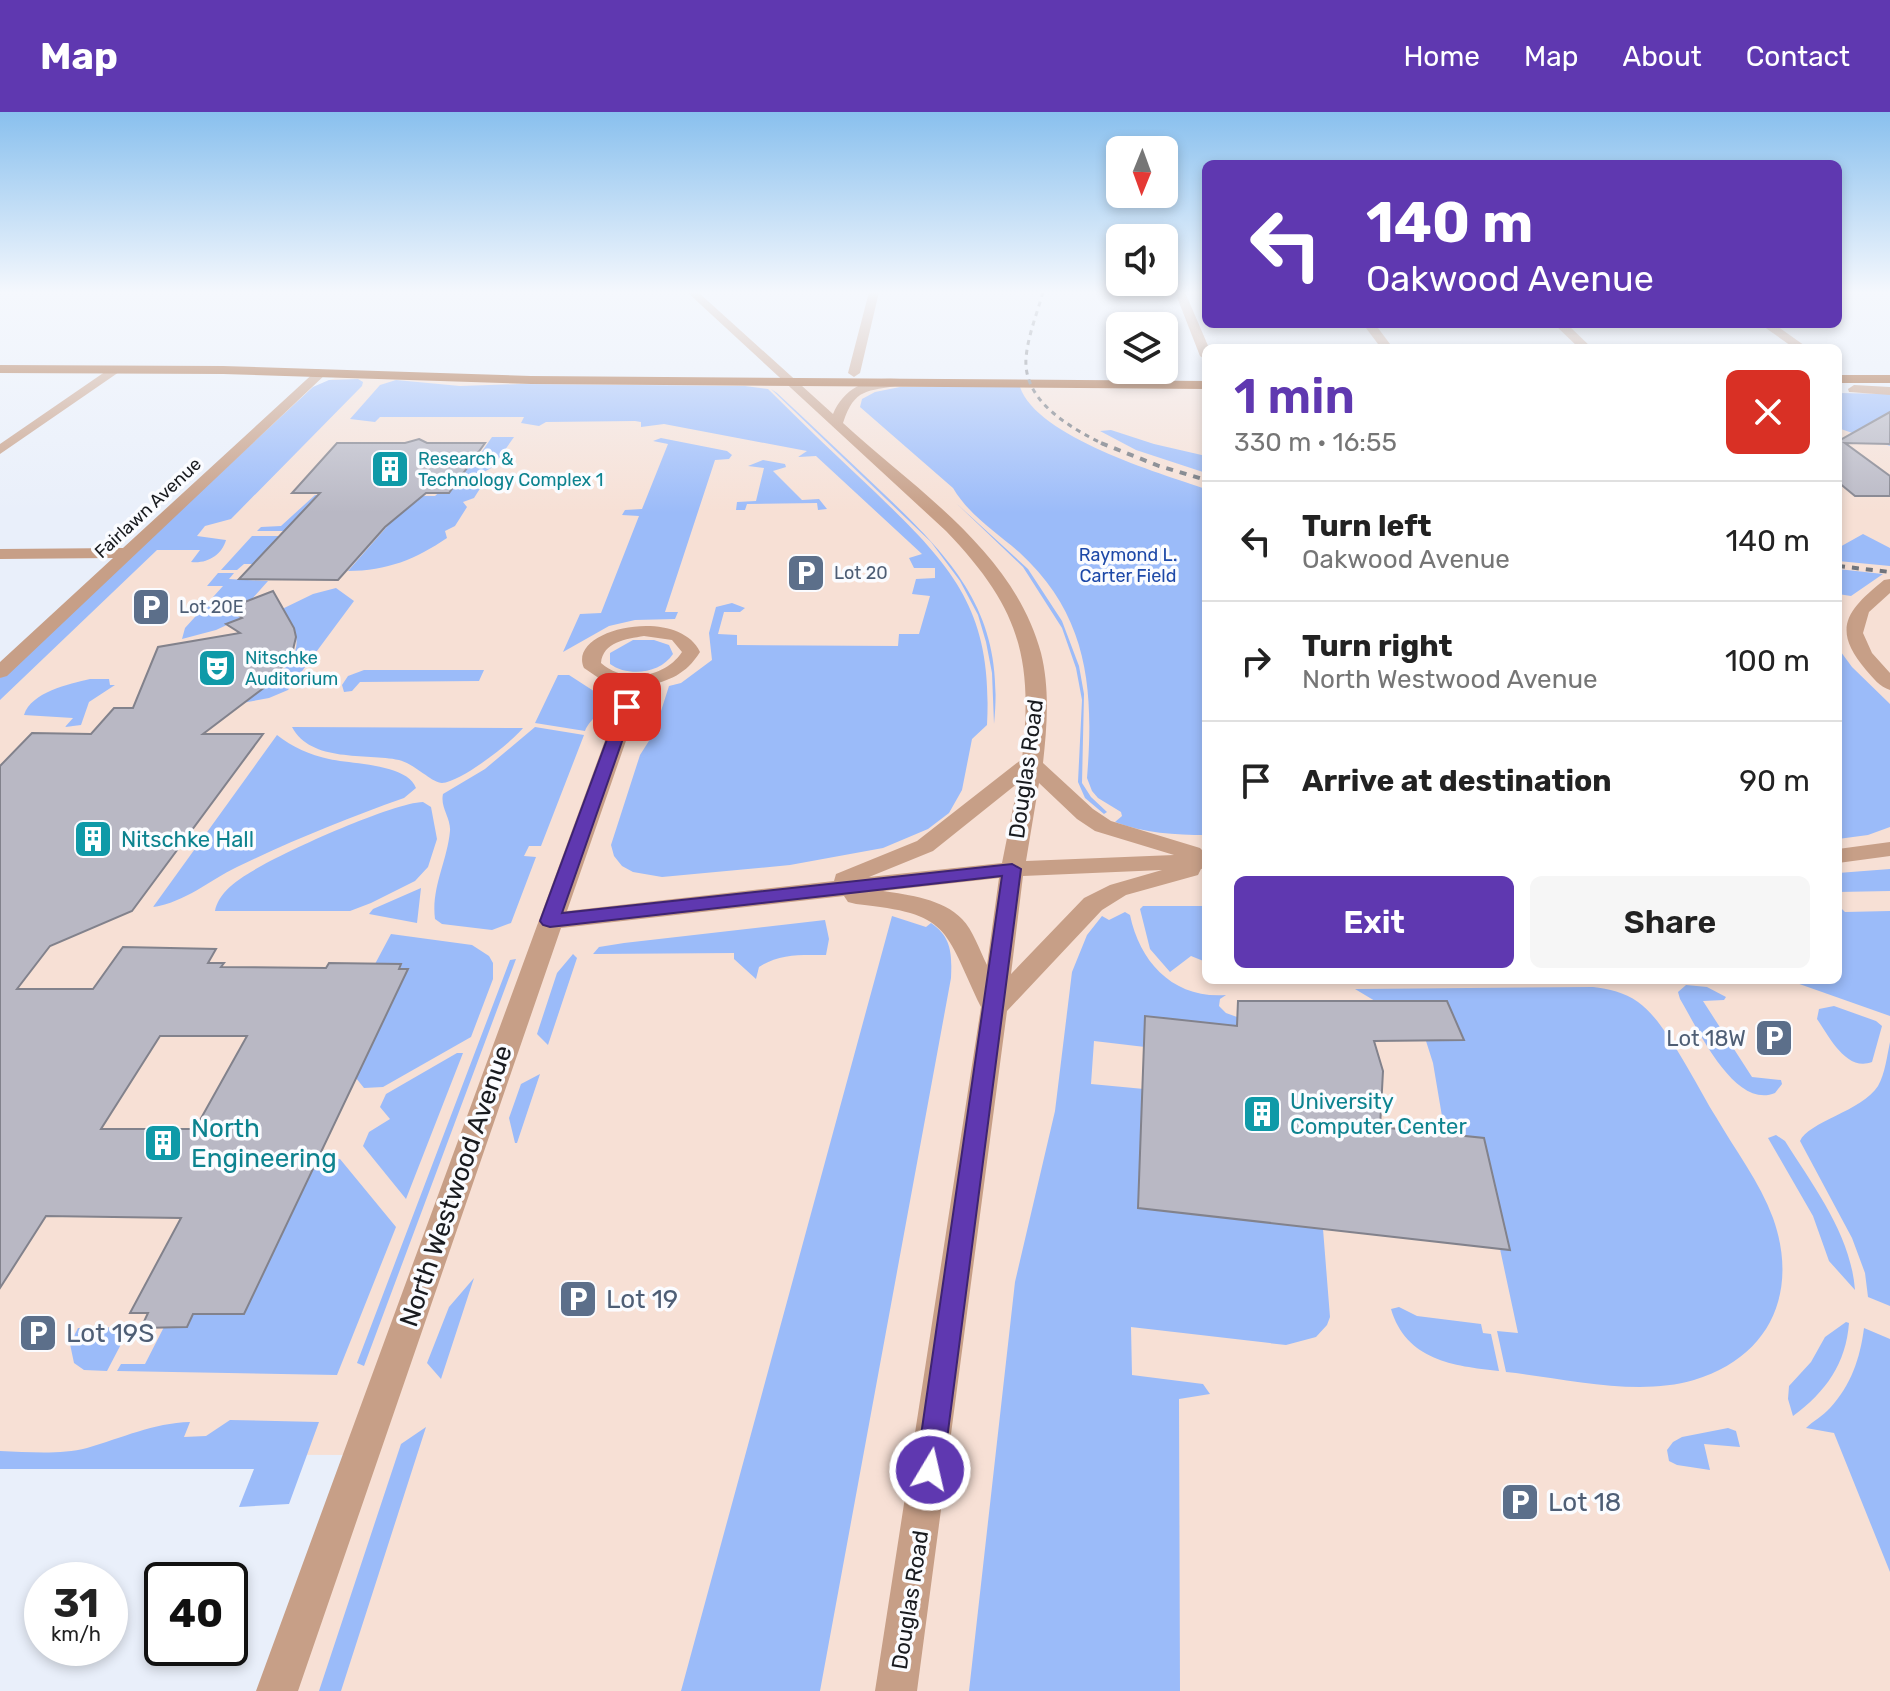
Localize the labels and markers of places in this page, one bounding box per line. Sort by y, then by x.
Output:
building icon: Research & Technology Complex 1 [369,448,411,490]
place label: Research & Technology Complex 1 [418,448,603,491]
parking icon: Lot 20 [785,552,827,594]
place label: Lot 20 [834,562,888,584]
parking icon: Lot 20E [130,586,172,628]
place label: Lot 20E [179,596,244,618]
theatre icon: Nitschke Auditorium [196,647,238,689]
place label: Nitschke Auditorium [245,647,338,690]
pin [593,673,661,741]
building icon: Nitschke Hall [72,818,114,860]
place label: Nitschke Hall [121,826,254,853]
parking icon: Lot 18W [1753,1017,1795,1059]
place label: Lot 18W [1666,1025,1746,1052]
place label: University Computer Center [1290,1088,1467,1140]
building icon: University Computer Center [1241,1093,1283,1135]
place label: North Engineering [191,1113,337,1174]
building icon: North Engineering [142,1122,184,1164]
parking icon: Lot 19 [557,1278,599,1320]
place label: Lot 19 [606,1284,678,1315]
parking icon: Lot 19S [17,1312,59,1354]
place label: Lot 19S [66,1318,154,1349]
parking icon: Lot 18 [1499,1481,1541,1523]
place label: Lot 18 [1548,1487,1621,1518]

